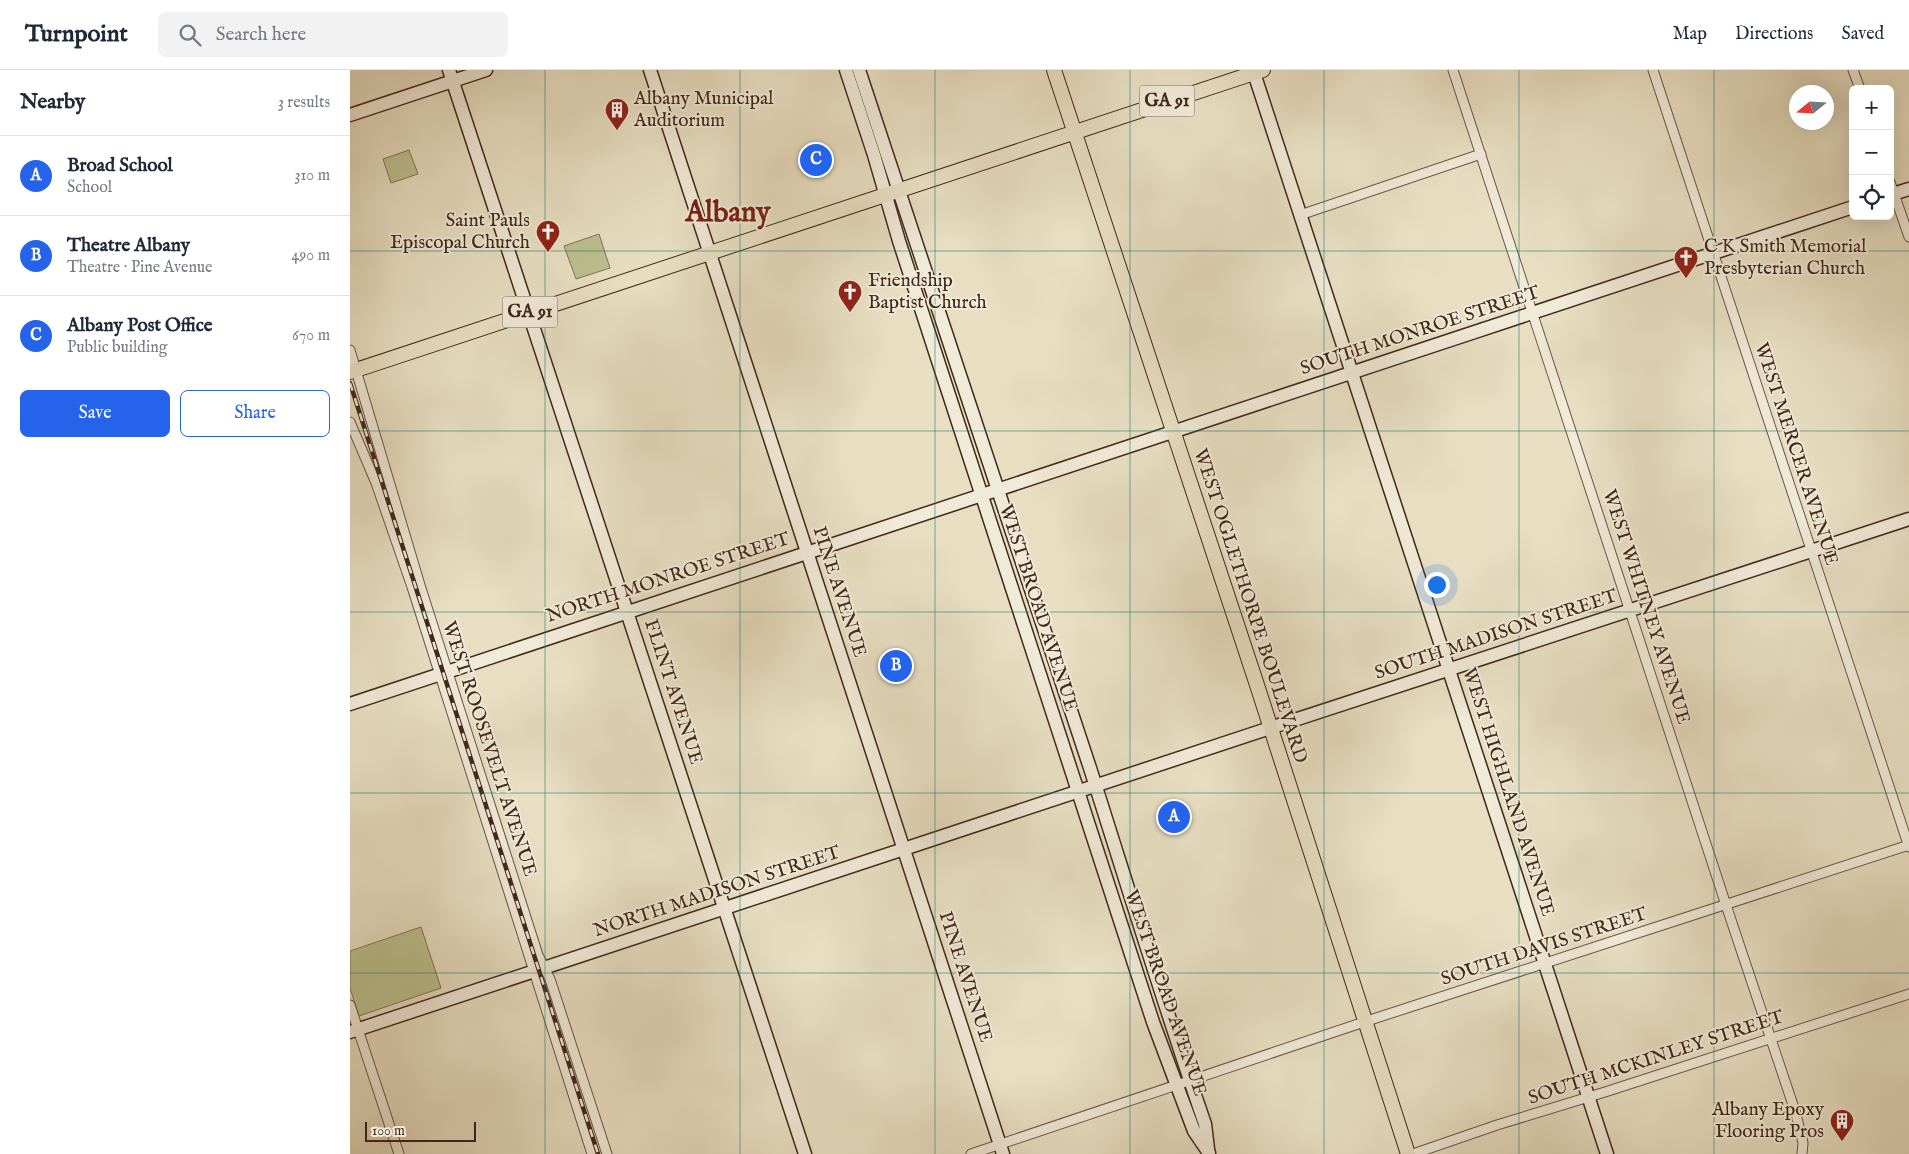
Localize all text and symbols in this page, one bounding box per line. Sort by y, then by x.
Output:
search box [158,12,508,57]
text: Turnpoint [25,19,128,50]
icon: search [176,21,204,49]
text: Search here [216,23,306,47]
text: Map [1673,23,1707,46]
text: Directions [1735,23,1813,46]
text: Saved [1841,23,1884,46]
north arrow [1789,85,1834,130]
map controls [1849,85,1894,220]
button: + [1849,85,1894,130]
road number: GA 91 [1140,86,1194,116]
place label: Albany Municipal Auditorium [633,87,774,133]
text: Nearby [20,89,85,116]
text: 3 results [278,93,330,113]
building icon: Albany Municipal Auditorium [604,97,630,131]
button: − [1849,130,1894,175]
pin: C [800,141,832,179]
text: Broad School [67,154,173,178]
text: A [31,166,41,186]
text: 310 m [294,166,330,186]
button: locate [1849,175,1894,220]
text: School [67,178,112,198]
district label: Albany [684,195,771,232]
place label: Saint Pauls Episcopal Church [390,209,530,255]
church icon: Saint Pauls Episcopal Church [535,219,561,253]
text: Theatre Albany [67,234,190,258]
place label: C K Smith Memorial Presbyterian Church [1704,235,1867,281]
church icon: C K Smith Memorial Presbyterian Church [1673,245,1699,279]
text: B [31,246,41,266]
text: 490 m [291,246,330,266]
text: Theatre · Pine Avenue [67,258,212,278]
place label: Friendship Baptist Church [868,269,987,315]
church icon: Friendship Baptist Church [837,279,863,313]
street label: SOUTH MONROE STREET [1297,281,1543,381]
road number: GA 91 [502,296,558,328]
text: Albany Post Office [67,314,213,338]
text: C [30,326,42,346]
text: 670 m [292,326,330,346]
text: Public building [67,338,167,358]
street label: WEST MERCER AVENUE [1749,340,1843,568]
button: Save [20,390,170,437]
button: Share [180,390,330,437]
street label: WEST OGLETHORPE BOULEVARD [1188,446,1312,766]
street label: WEST WHITNEY AVENUE [1597,487,1695,727]
street label: WEST BROAD AVENUE [993,501,1083,715]
street label: PINE AVENUE [807,524,871,660]
street label: NORTH MONROE STREET [543,527,793,629]
your location [1424,572,1450,598]
street label: SOUTH MADISON STREET [1372,584,1621,686]
street label: FLINT AVENUE [638,616,708,768]
street label: WEST ROOSEVELT AVENUE [436,618,542,880]
pin: B [880,647,912,685]
street label: WEST HIGHLAND AVENUE [1456,665,1560,919]
pin: A [1158,798,1190,836]
street label: NORTH MADISON STREET [591,841,844,943]
street label: WEST BROAD AVENUE [1118,887,1212,1099]
street label: SOUTH DAVIS STREET [1438,902,1650,992]
street label: PINE AVENUE [933,909,997,1045]
street label: SOUTH MCKINLEY STREET [1525,1005,1787,1111]
place label: Albany Epoxy Flooring Pros [1711,1098,1825,1144]
building icon: Albany Epoxy Flooring Pros [1829,1108,1855,1142]
scale bar [365,1119,476,1142]
text: 100 m [372,1122,405,1140]

